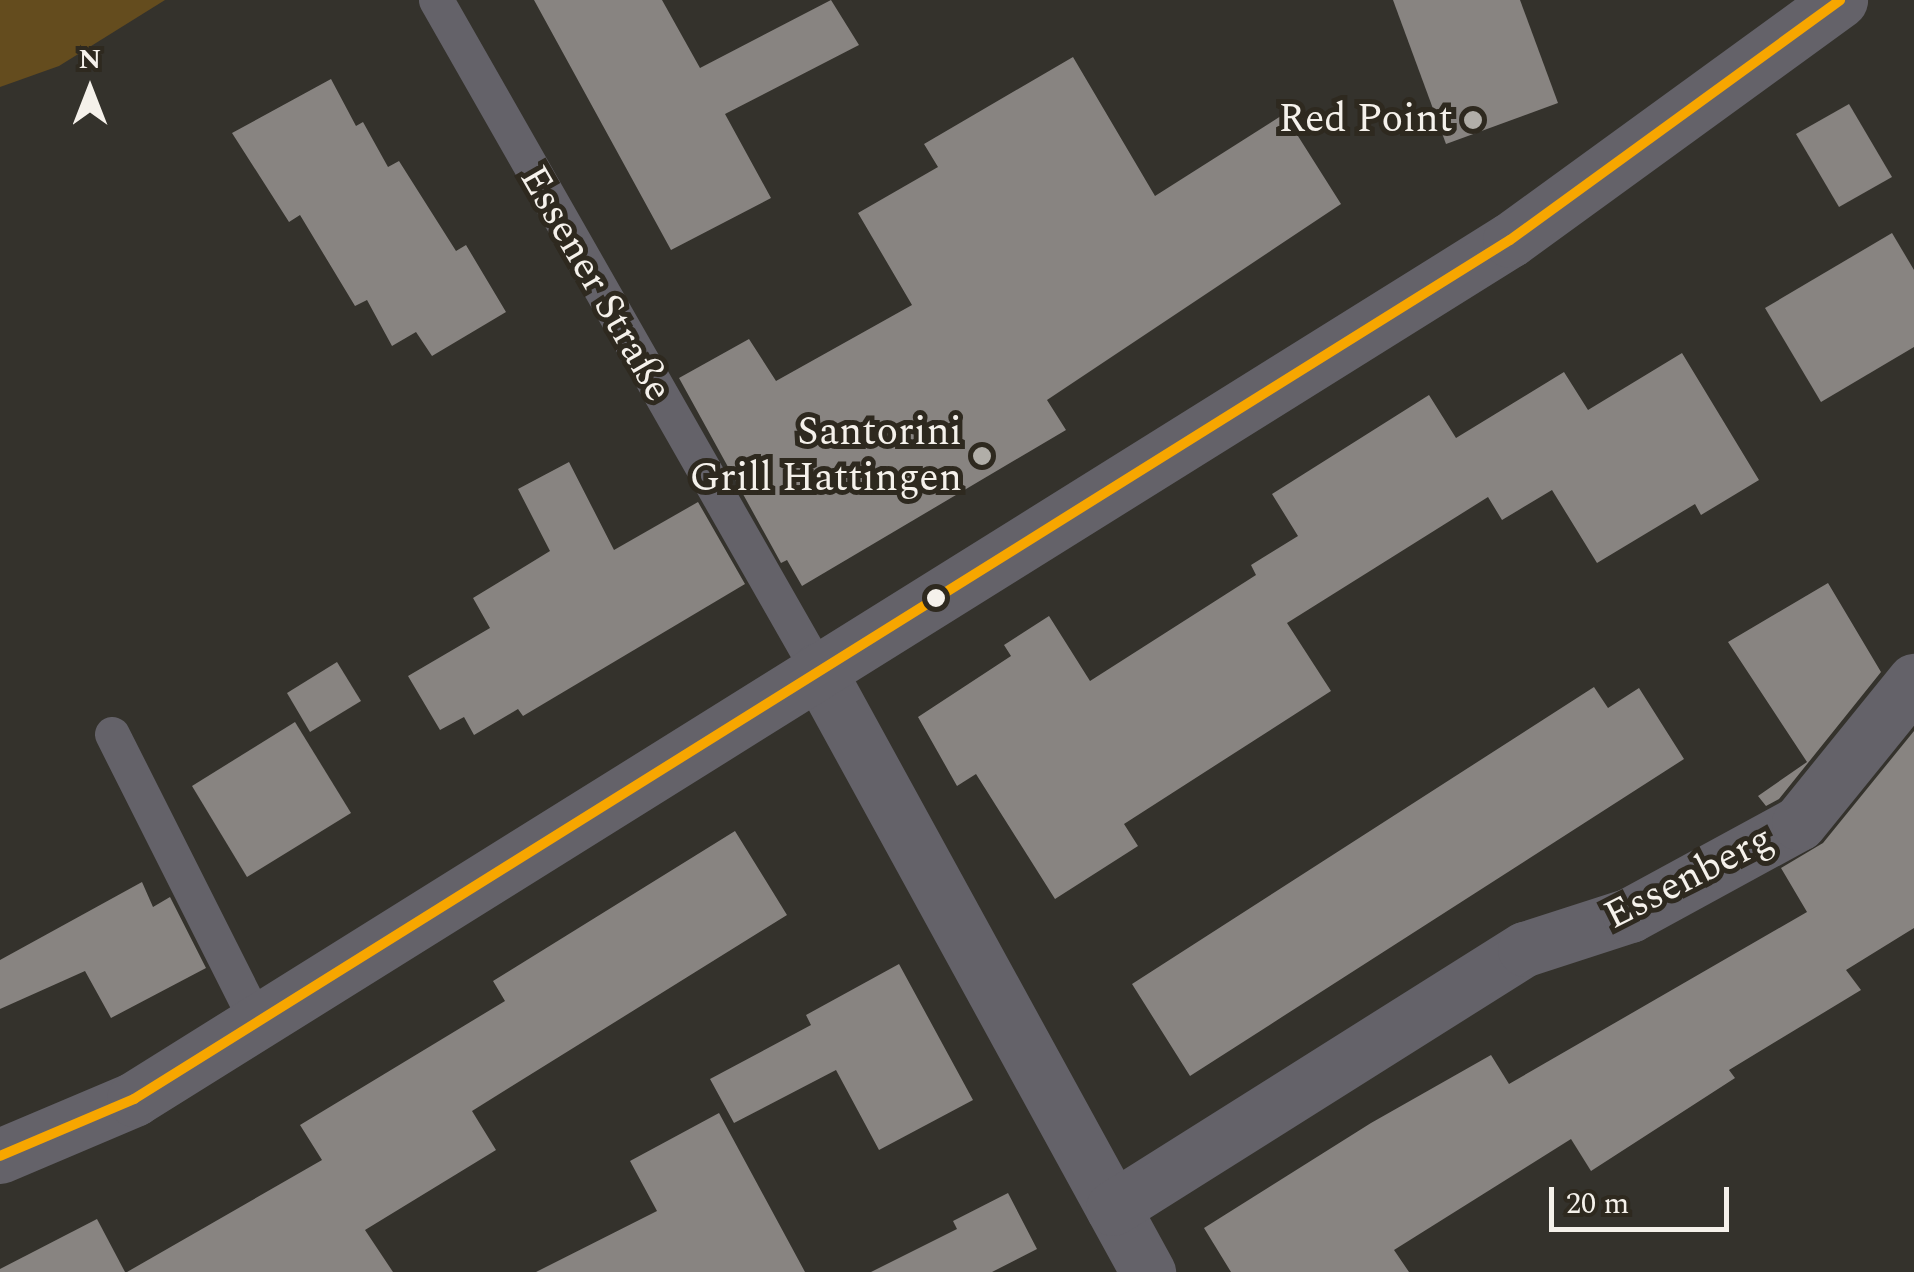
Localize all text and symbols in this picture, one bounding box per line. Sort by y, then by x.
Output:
text: N [79,38,101,81]
north arrow [40,40,140,140]
place label: Red Point [1279,96,1453,144]
marker: Red Point [1462,109,1484,131]
street label: Essener Straße [508,158,682,410]
place label: Santorini Grill Hattingen [689,409,962,503]
marker: Santorini Grill Hattingen [971,445,993,467]
unlabelled marker [926,588,946,608]
street label: Essenberg [1597,815,1781,941]
scale bar [1554,1167,1734,1229]
text: 20 m [1566,1181,1629,1227]

